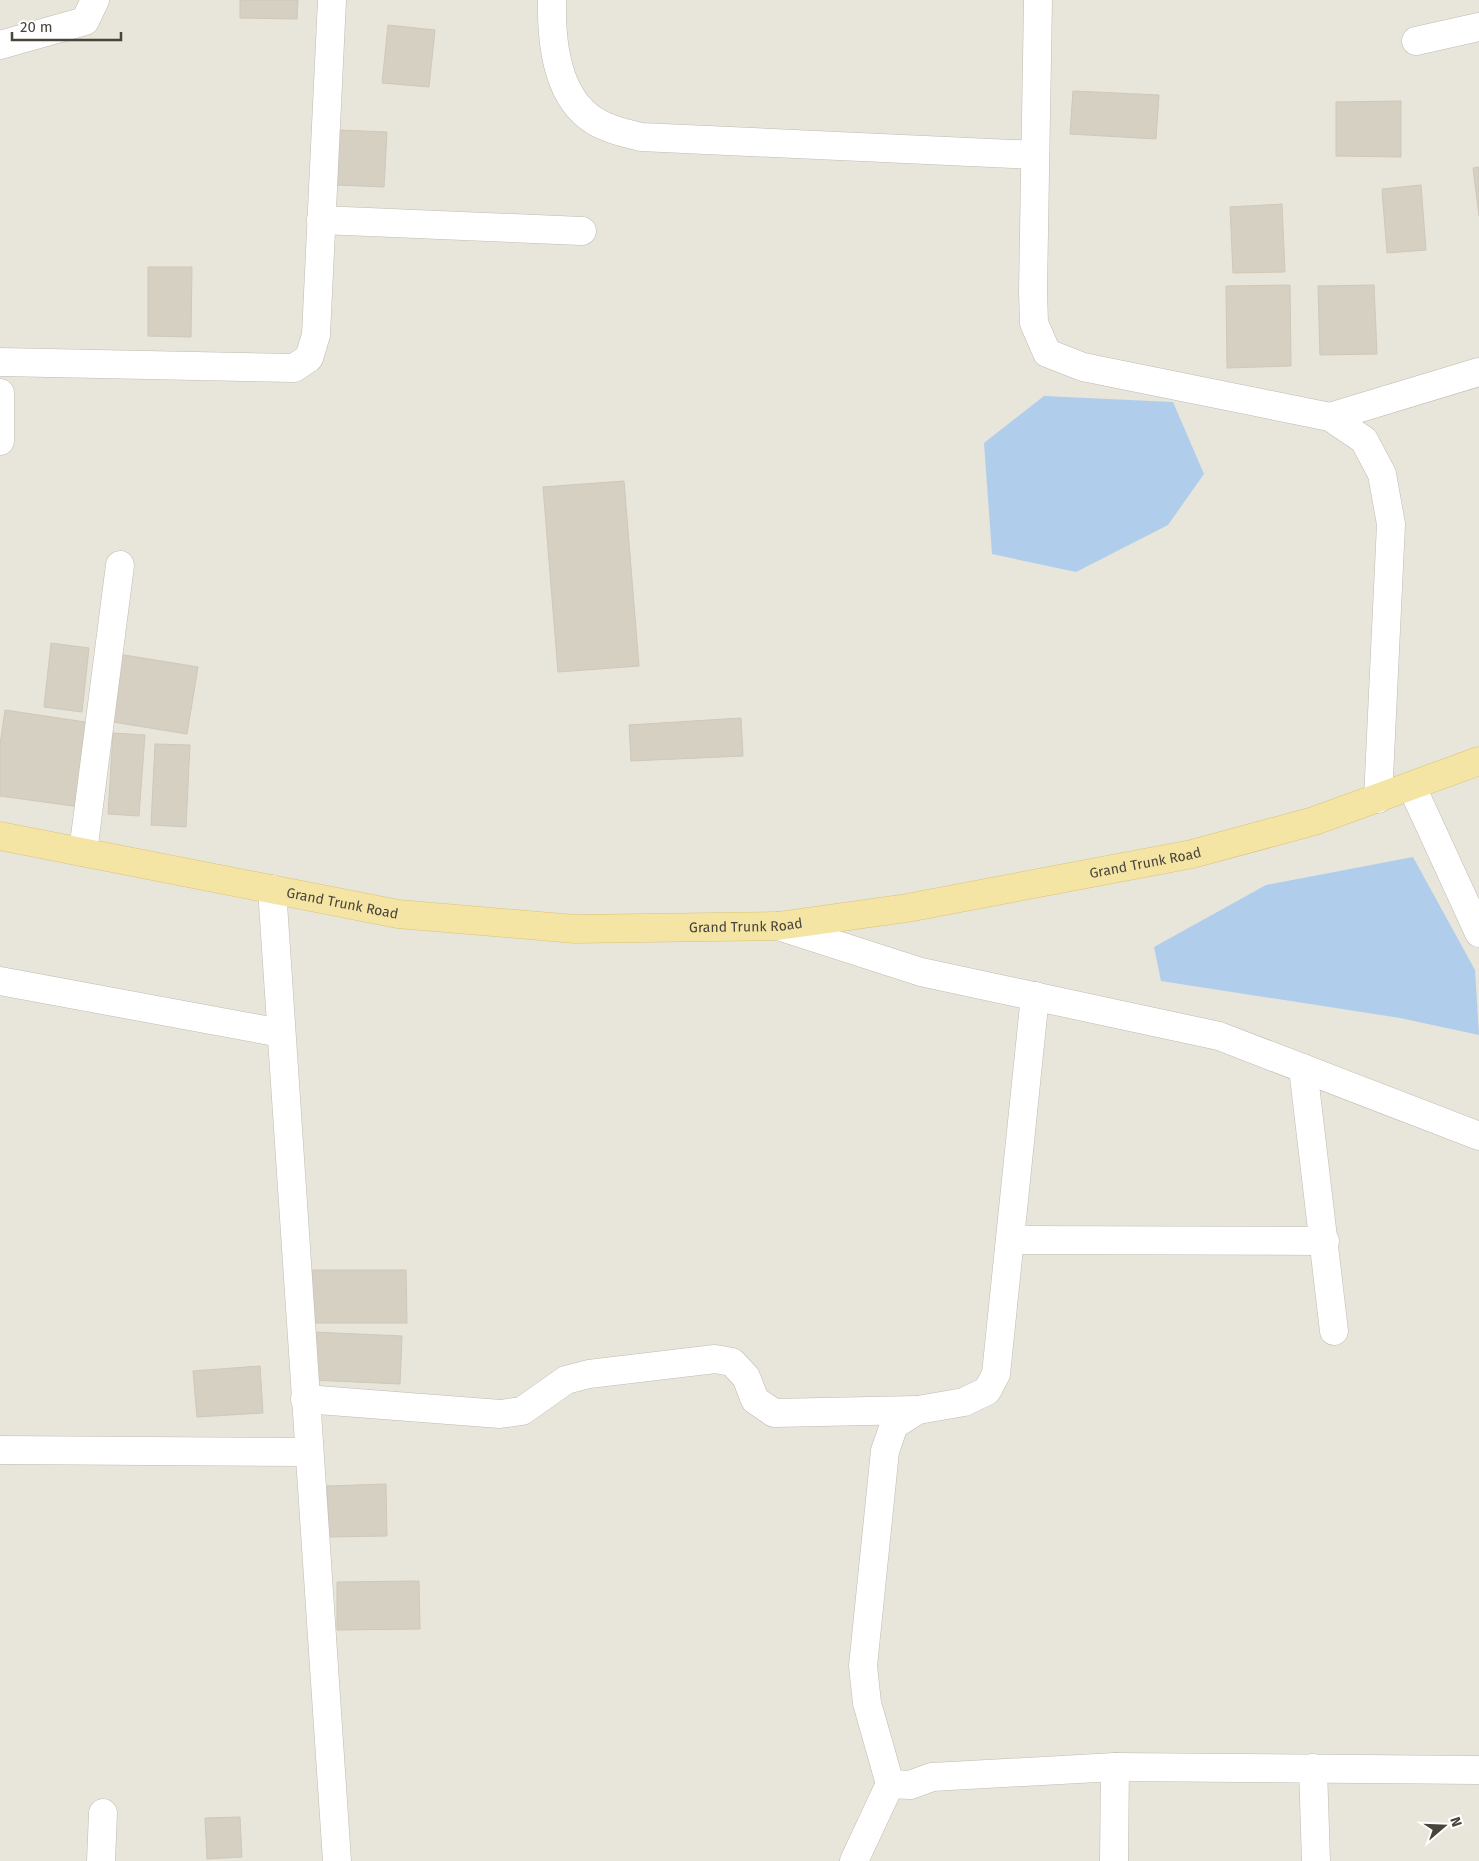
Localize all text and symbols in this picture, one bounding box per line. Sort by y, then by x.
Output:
scale bar [12,10,121,42]
text: 20 m [20,18,53,36]
street label: Grand Trunk Road [1088,843,1203,882]
street label: Grand Trunk Road [285,884,400,922]
street label: Grand Trunk Road [689,914,803,936]
north arrow [1419,1801,1469,1851]
text: N [1446,1815,1465,1829]

